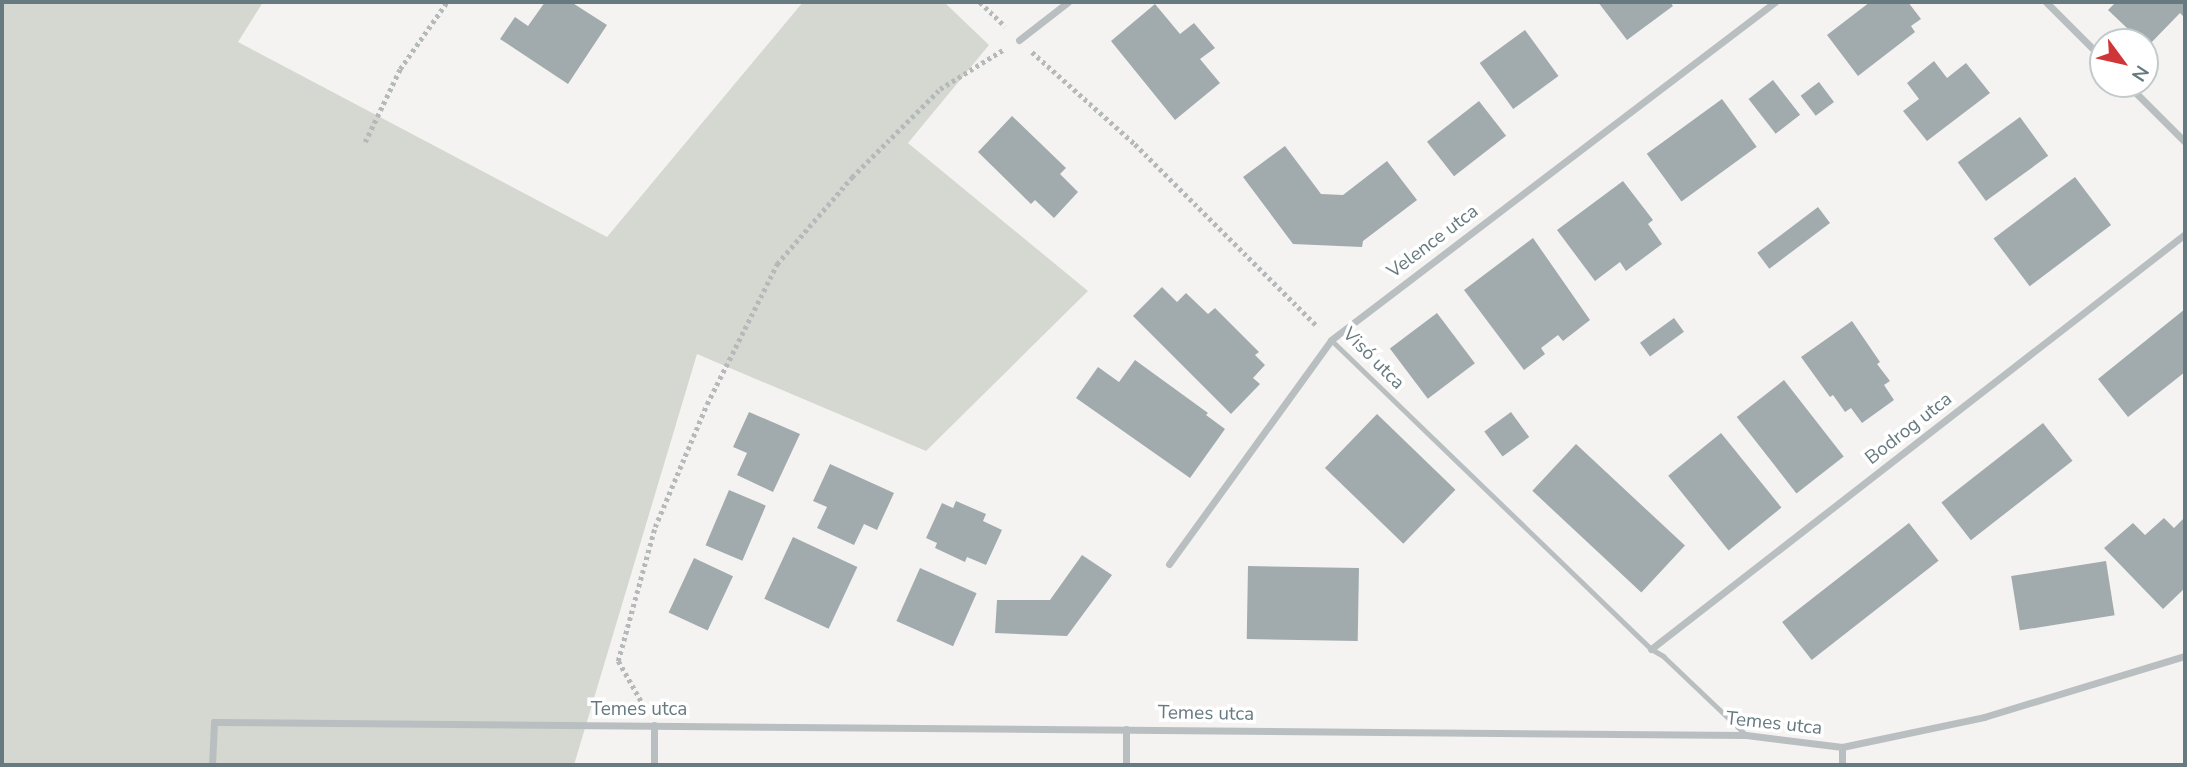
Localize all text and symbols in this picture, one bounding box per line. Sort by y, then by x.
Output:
north arrow [2089,28,2159,98]
text: N [2125,60,2155,86]
street label: Velence utca [1383,200,1483,284]
street label: Visó utca [1337,323,1409,395]
street label: Bodrog utca [1861,388,1957,470]
street label: Temes utca [591,699,687,721]
street label: Temes utca [1158,702,1254,726]
street label: Temes utca [1725,708,1823,740]

